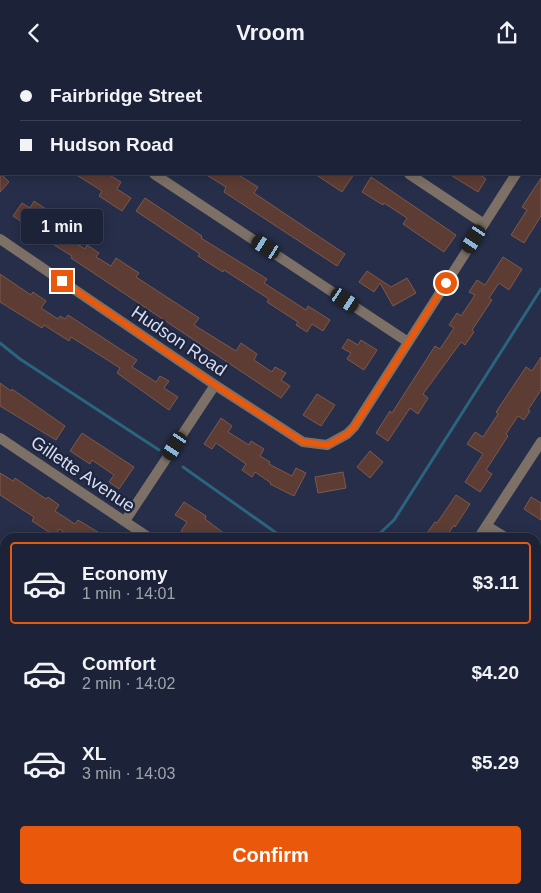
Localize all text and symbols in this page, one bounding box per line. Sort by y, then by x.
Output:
icon: back [20,19,48,47]
icon: share [493,19,521,47]
text: Vroom [236,20,305,45]
text: Fairbridge Street [50,85,202,106]
text: Hudson Road [50,134,174,155]
callout: 1 min [21,209,103,243]
text: 1 min [41,218,83,235]
car [459,222,488,256]
car [249,233,282,261]
route end [51,270,73,292]
route start [435,272,457,294]
car [328,285,361,315]
street label: Hudson Road [128,302,230,380]
car [160,429,189,463]
street label: Gillette Avenue [27,432,139,516]
icon: car [22,561,67,606]
text: Economy [82,563,168,584]
text: $3.11 [473,572,519,593]
text: 1 min · 14:01 [82,585,175,602]
icon: car [22,651,67,696]
text: Comfort [82,653,156,674]
text: $4.20 [471,662,519,683]
text: 2 min · 14:02 [82,675,175,692]
icon: car [22,741,67,786]
text: XL [82,743,106,764]
text: $5.29 [471,752,519,773]
text: 3 min · 14:03 [82,765,175,782]
button: Confirm [20,826,521,884]

